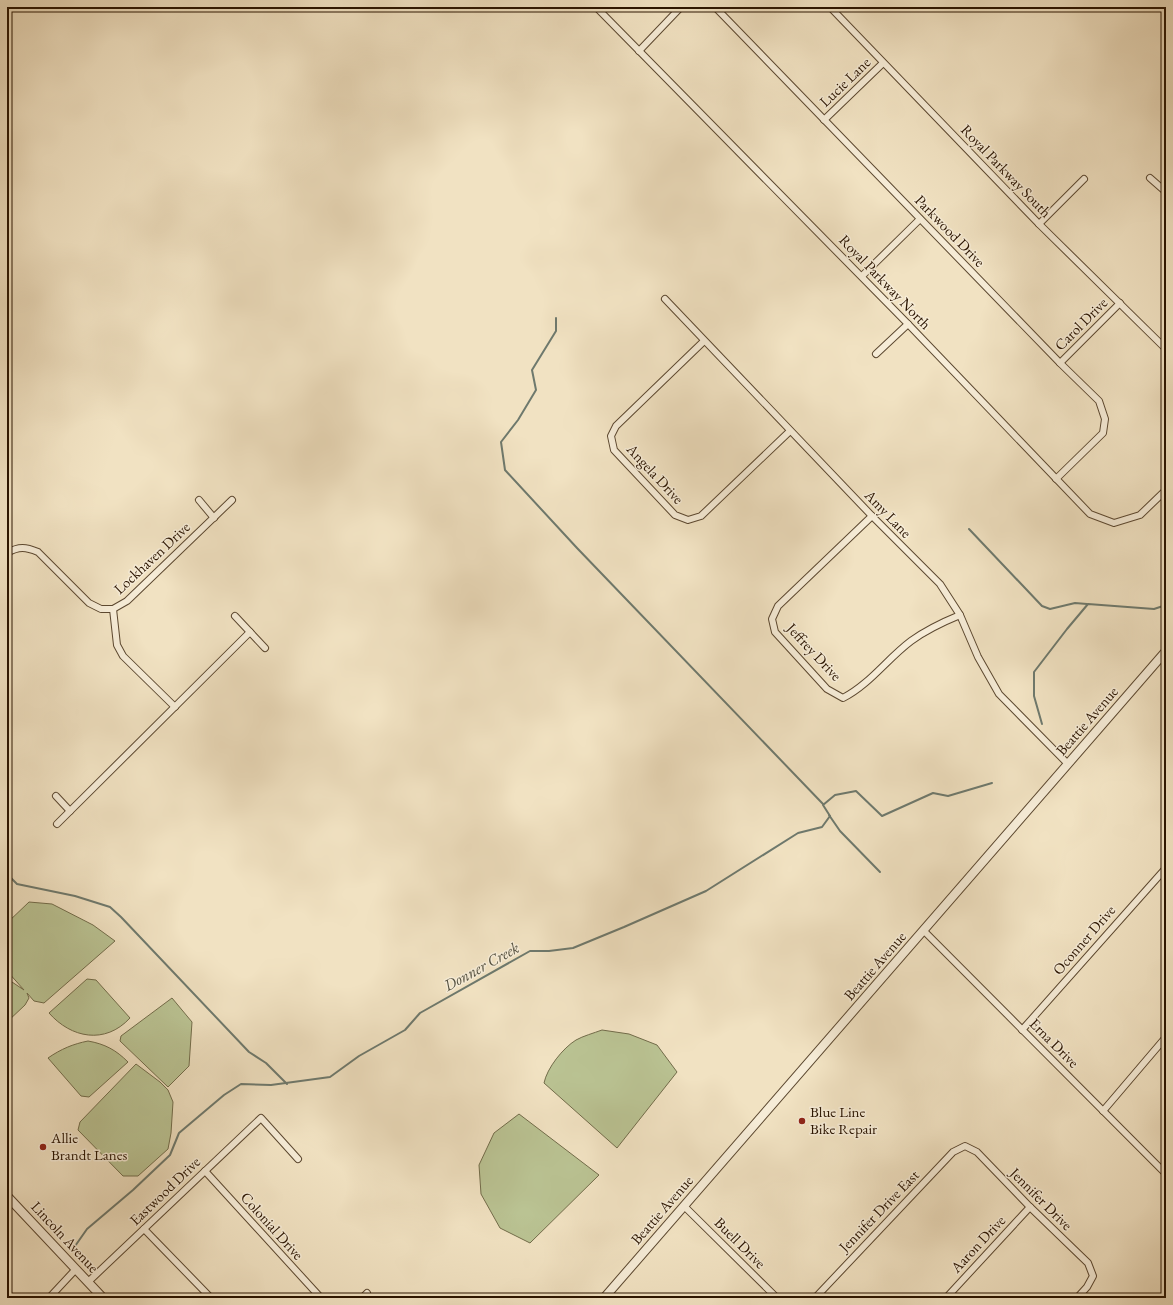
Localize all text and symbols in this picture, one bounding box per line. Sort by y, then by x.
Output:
street label: Lucie Lane [815,53,874,111]
street label: Royal Parkway South [957,120,1056,221]
street label: Parkwood Drive [911,191,990,271]
street label: Royal Parkway North [835,230,936,333]
street label: Carol Drive [1050,293,1111,354]
street label: Angela Drive [622,439,688,508]
street label: Amy Lane [860,485,916,542]
street label: Lockhaven Drive [109,517,194,598]
street label: Jeffrey Drive [781,617,846,685]
street label: Beattie Avenue [1051,682,1122,759]
street label: Oconner Drive [1048,901,1119,979]
street label: Beattie Avenue [839,927,910,1004]
water label: Donner Creek [439,937,523,996]
street label: Erna Drive [1026,1014,1083,1072]
place label: Blue Line Bike Repair [810,1102,877,1138]
marker: Blue Line Bike Repair [797,1116,807,1126]
place label: Allie Brandt Lanes [50,1128,128,1164]
marker: Allie Brandt Lanes [38,1142,48,1152]
street label: Eastwood Drive [125,1152,204,1229]
street label: Jennifer Drive [1005,1162,1077,1234]
street label: Jennifer Drive East [833,1165,923,1257]
street label: Beattie Avenue [626,1171,697,1248]
street label: Colonial Drive [237,1188,308,1264]
street label: Lincoln Avenue [27,1197,103,1276]
street label: Aaron Drive [946,1211,1009,1277]
street label: Buell Drive [711,1213,770,1272]

